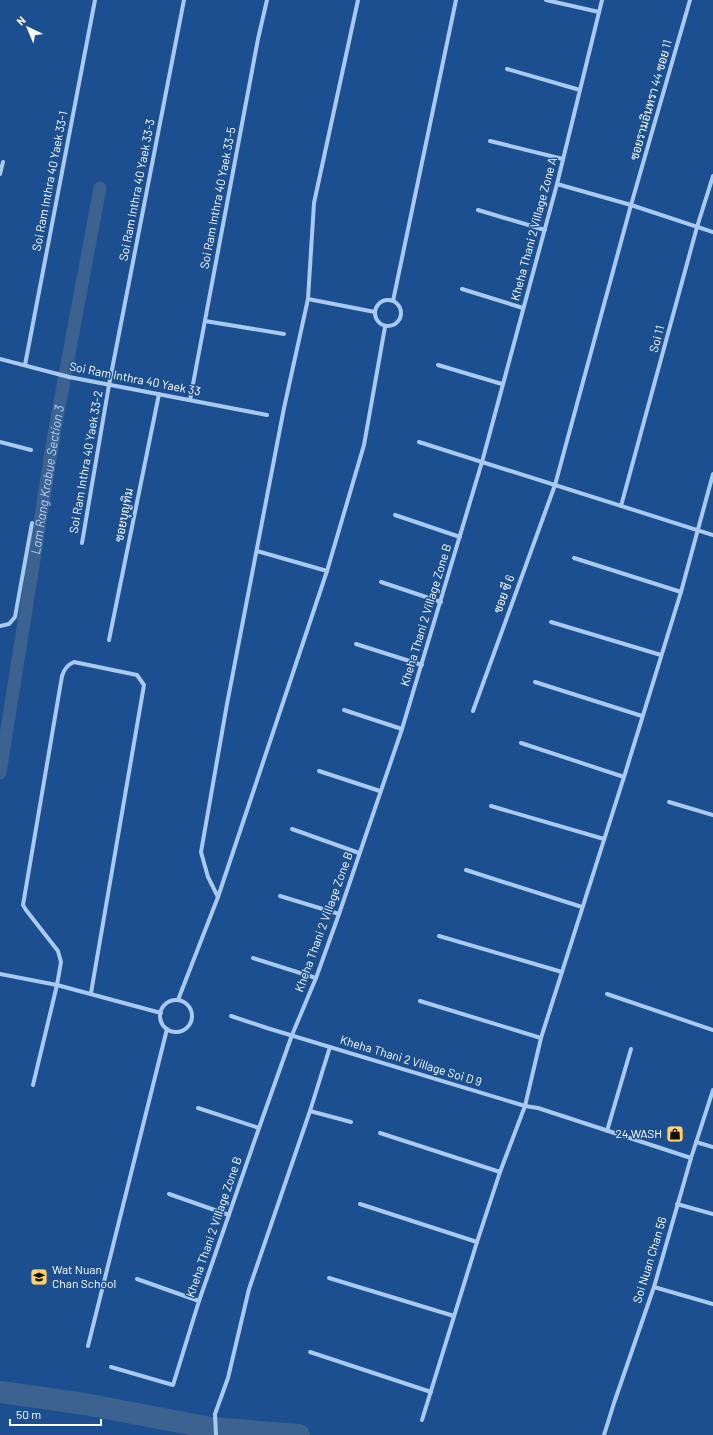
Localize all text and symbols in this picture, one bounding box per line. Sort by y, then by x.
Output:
north arrow [8,8,48,48]
text: N [14,13,28,28]
street label: ซอยรามอินทรา 44 ซอย 11 [626,38,674,162]
street label: Soi Ram Inthra 40 Yaek 33-1 [29,110,69,252]
street label: Soi Ram Inthra 40 Yaek 33-3 [115,118,157,262]
street label: Soi Ram Inthra 40 Yaek 33-5 [196,126,238,270]
street label: Kheha Thani 2 Village Zone A [507,156,559,302]
street label: Soi 11 [646,324,666,354]
street label: Soi Ram Inthra 40 Yaek 33 [68,358,202,398]
street label: Soi Ram Inthra 40 Yaek 33-2 [66,389,104,534]
water label: Lam Rang Krabue Section 3 [27,403,67,555]
street label: ซอยบุญทิม [111,487,138,543]
street label: Kheha Thani 2 Village Zone B [397,542,453,688]
street label: ซอย ซี 6 [490,573,516,615]
street label: Kheha Thani 2 Village Zone B [291,850,355,994]
street label: Kheha Thani 2 Village Soi D 9 [339,1032,484,1088]
shop icon: 24 WASH [665,1124,685,1144]
place label: 24 WASH [615,1126,662,1140]
street label: Kheha Thani 2 Village Zone B [182,1154,244,1299]
street label: Soi Nuan Chan 56 [629,1215,669,1305]
place label: Wat Nuan Chan School [52,1262,116,1290]
school or university icon: Wat Nuan Chan School [29,1267,49,1287]
scale bar [10,1401,101,1427]
text: 50 m [16,1407,41,1421]

